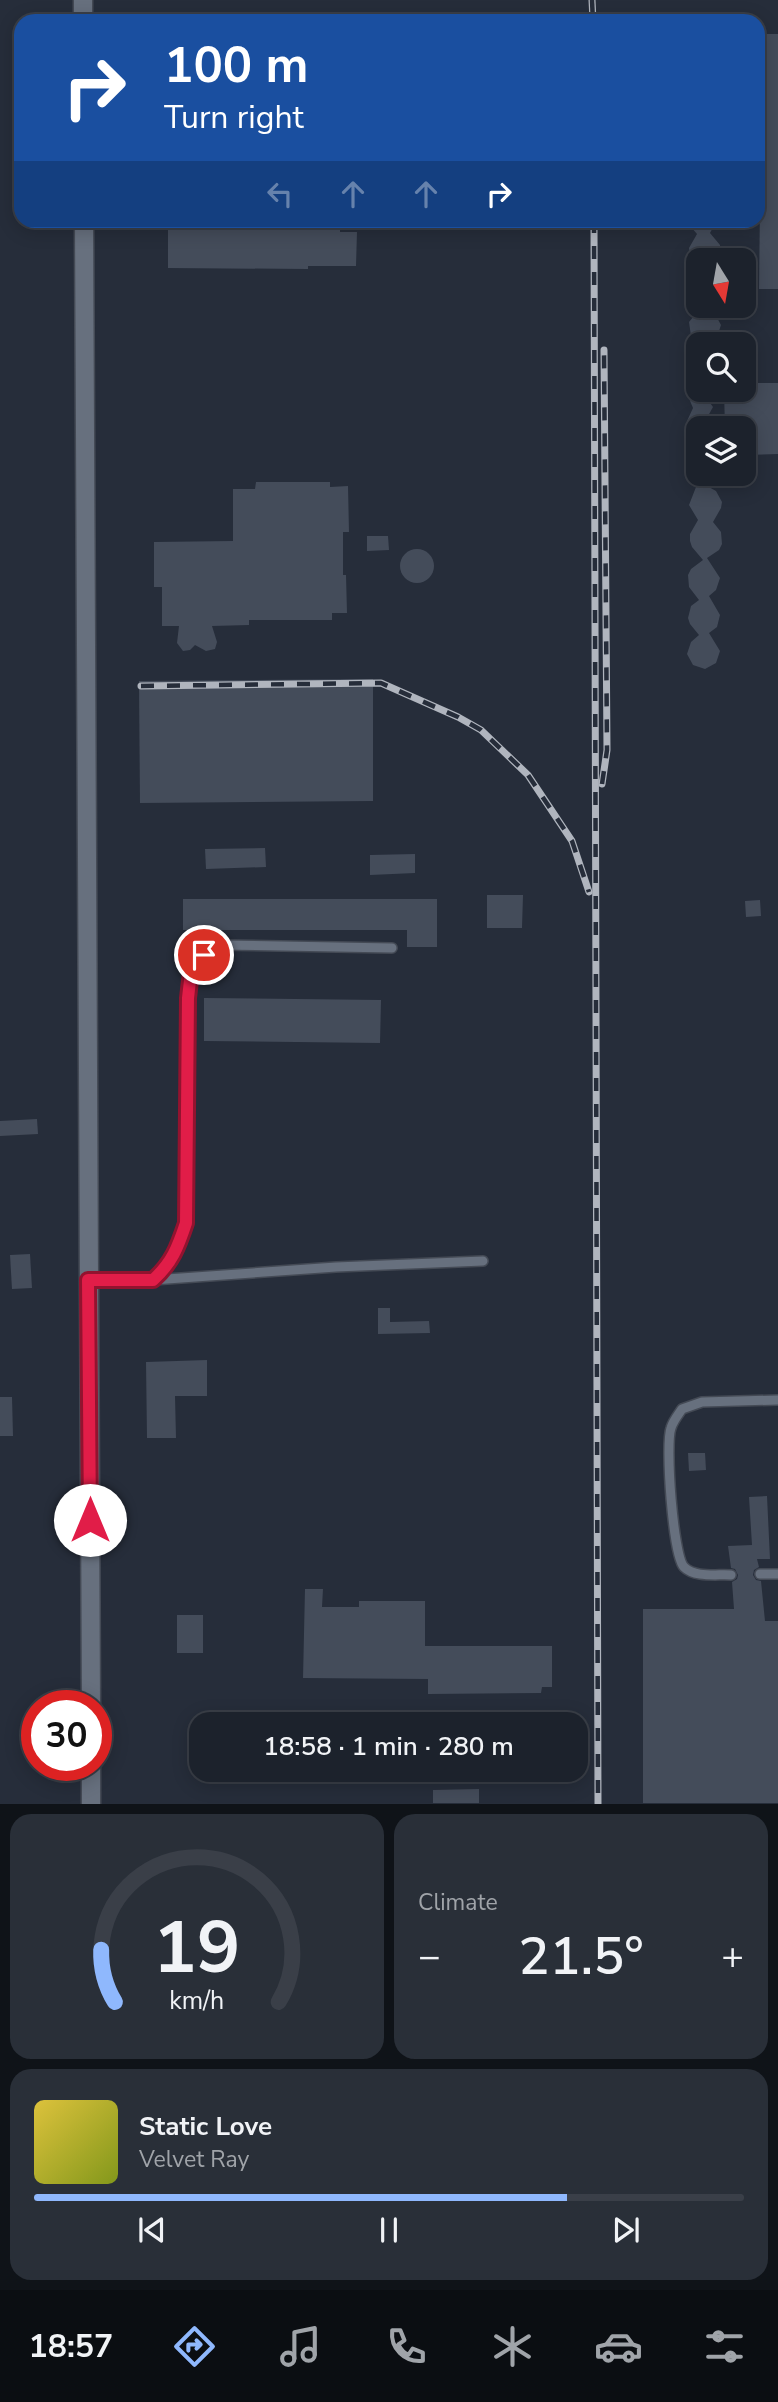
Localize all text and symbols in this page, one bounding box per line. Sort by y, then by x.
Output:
text: 100 m [164,32,308,99]
icon: right [49,42,140,133]
text: Turn right [164,96,304,139]
icon: left [261,175,299,213]
icon: ahead [334,175,372,213]
icon: ahead [407,175,445,213]
icon: right [480,175,518,213]
north arrow [686,248,756,318]
map controls [686,248,756,486]
button: search [686,332,756,402]
button: layers [686,416,756,486]
pin [174,925,234,985]
icon: arrive [185,936,223,974]
position arrow [53,1483,127,1557]
speed limit sign: 30 [21,1690,112,1781]
text: 18:58 · 1 min · 280 m [263,1729,514,1764]
text: Climate [418,1887,498,1918]
text: 19 [153,1899,241,1999]
text: 21.5° [518,1921,644,1992]
text: − [418,1931,441,1982]
text: + [721,1931,744,1982]
text: km/h [169,1984,225,2018]
text: Static Love [139,2109,272,2144]
text: Velvet Ray [139,2144,249,2175]
icon: previous [133,2211,171,2249]
icon: pause [370,2211,408,2249]
icon: next [607,2211,645,2249]
icon: directions [170,2322,219,2371]
icon: music [276,2322,325,2371]
icon: phone [382,2322,431,2371]
icon: climate [488,2322,537,2371]
icon: car [594,2322,643,2371]
icon: filters [700,2322,749,2371]
text: 18:57 [29,2325,113,2368]

